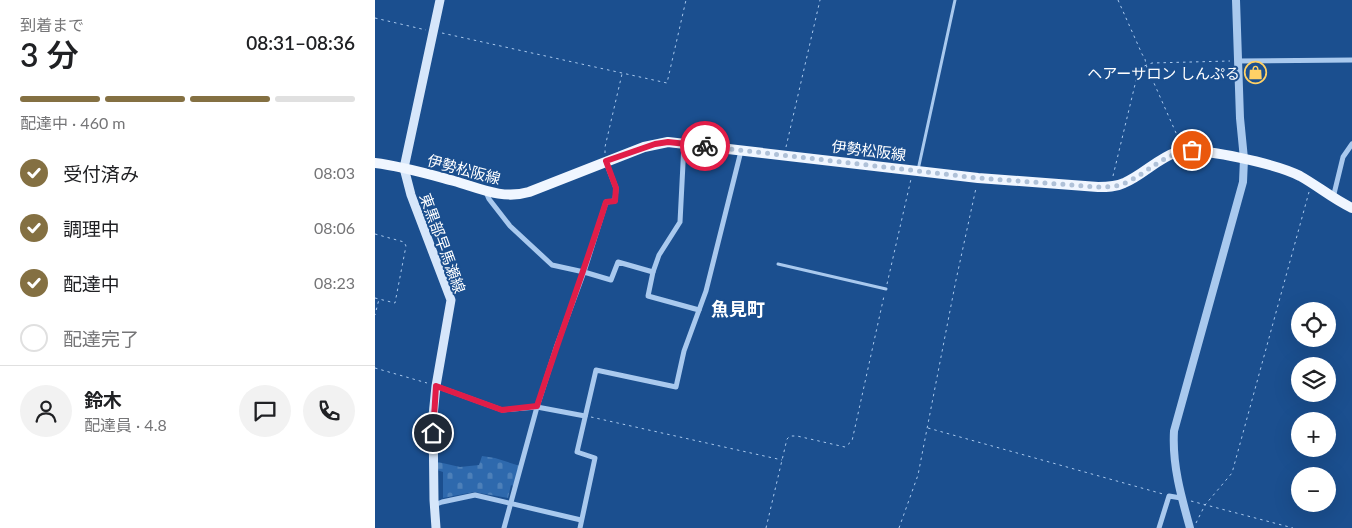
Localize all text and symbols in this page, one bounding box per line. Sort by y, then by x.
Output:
text: 到着まで [20,15,84,34]
text: 08:31–08:36 [246,31,355,54]
text: 3 分 [20,35,79,74]
shop icon: ヘアーサロン しんぷる [1244,61,1268,85]
place label: ヘアーサロン しんぷる [1087,64,1240,82]
text: 配達中 · 460 m [20,113,125,132]
courier [680,121,730,171]
pin [1171,129,1213,171]
icon: bike [691,132,719,160]
street label: 伊勢松阪線 [831,136,907,164]
icon: bag [1178,136,1206,164]
street label: 伊勢松阪線 [425,151,503,187]
icon: check [20,159,48,187]
text: 受付済み [63,162,139,185]
text: 08:03 [314,163,355,182]
street label: 東黒部早馬瀬線 [417,191,469,295]
icon: check [20,214,48,242]
text: 調理中 [63,217,120,240]
text: 08:06 [314,218,355,237]
icon: check [20,269,48,297]
text: 配達中 [63,272,120,295]
text: 08:23 [314,273,355,292]
district label: 魚見町 [711,298,765,320]
map controls [1291,302,1336,512]
button: locate [1291,302,1336,347]
text: 配達完了 [63,327,139,350]
button: layers [1291,357,1336,402]
button: person [20,385,72,437]
button: chat [239,385,291,437]
button: phone [303,385,355,437]
text: 鈴木 [84,388,122,411]
pin [412,412,454,454]
button: + [1291,412,1336,457]
text: 配達員 · 4.8 [84,415,167,434]
icon: home [419,419,447,447]
button: − [1291,467,1336,512]

